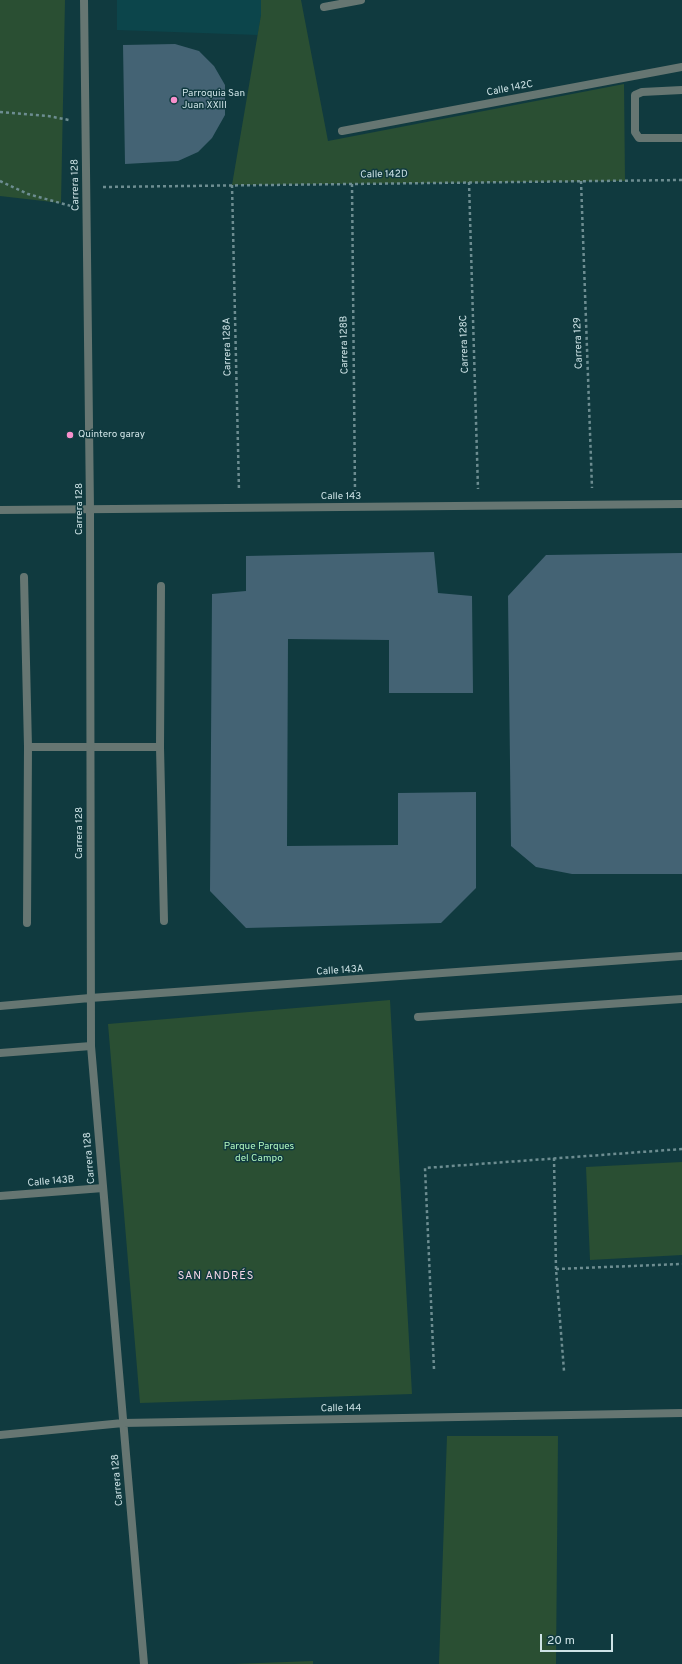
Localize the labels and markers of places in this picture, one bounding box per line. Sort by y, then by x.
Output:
place label: Parroquia San Juan XXIII [182,88,245,112]
marker: Parroquia San Juan XXIII [169,95,179,105]
place label: Quintero garay [78,429,145,441]
marker: Quintero garay [65,430,75,440]

